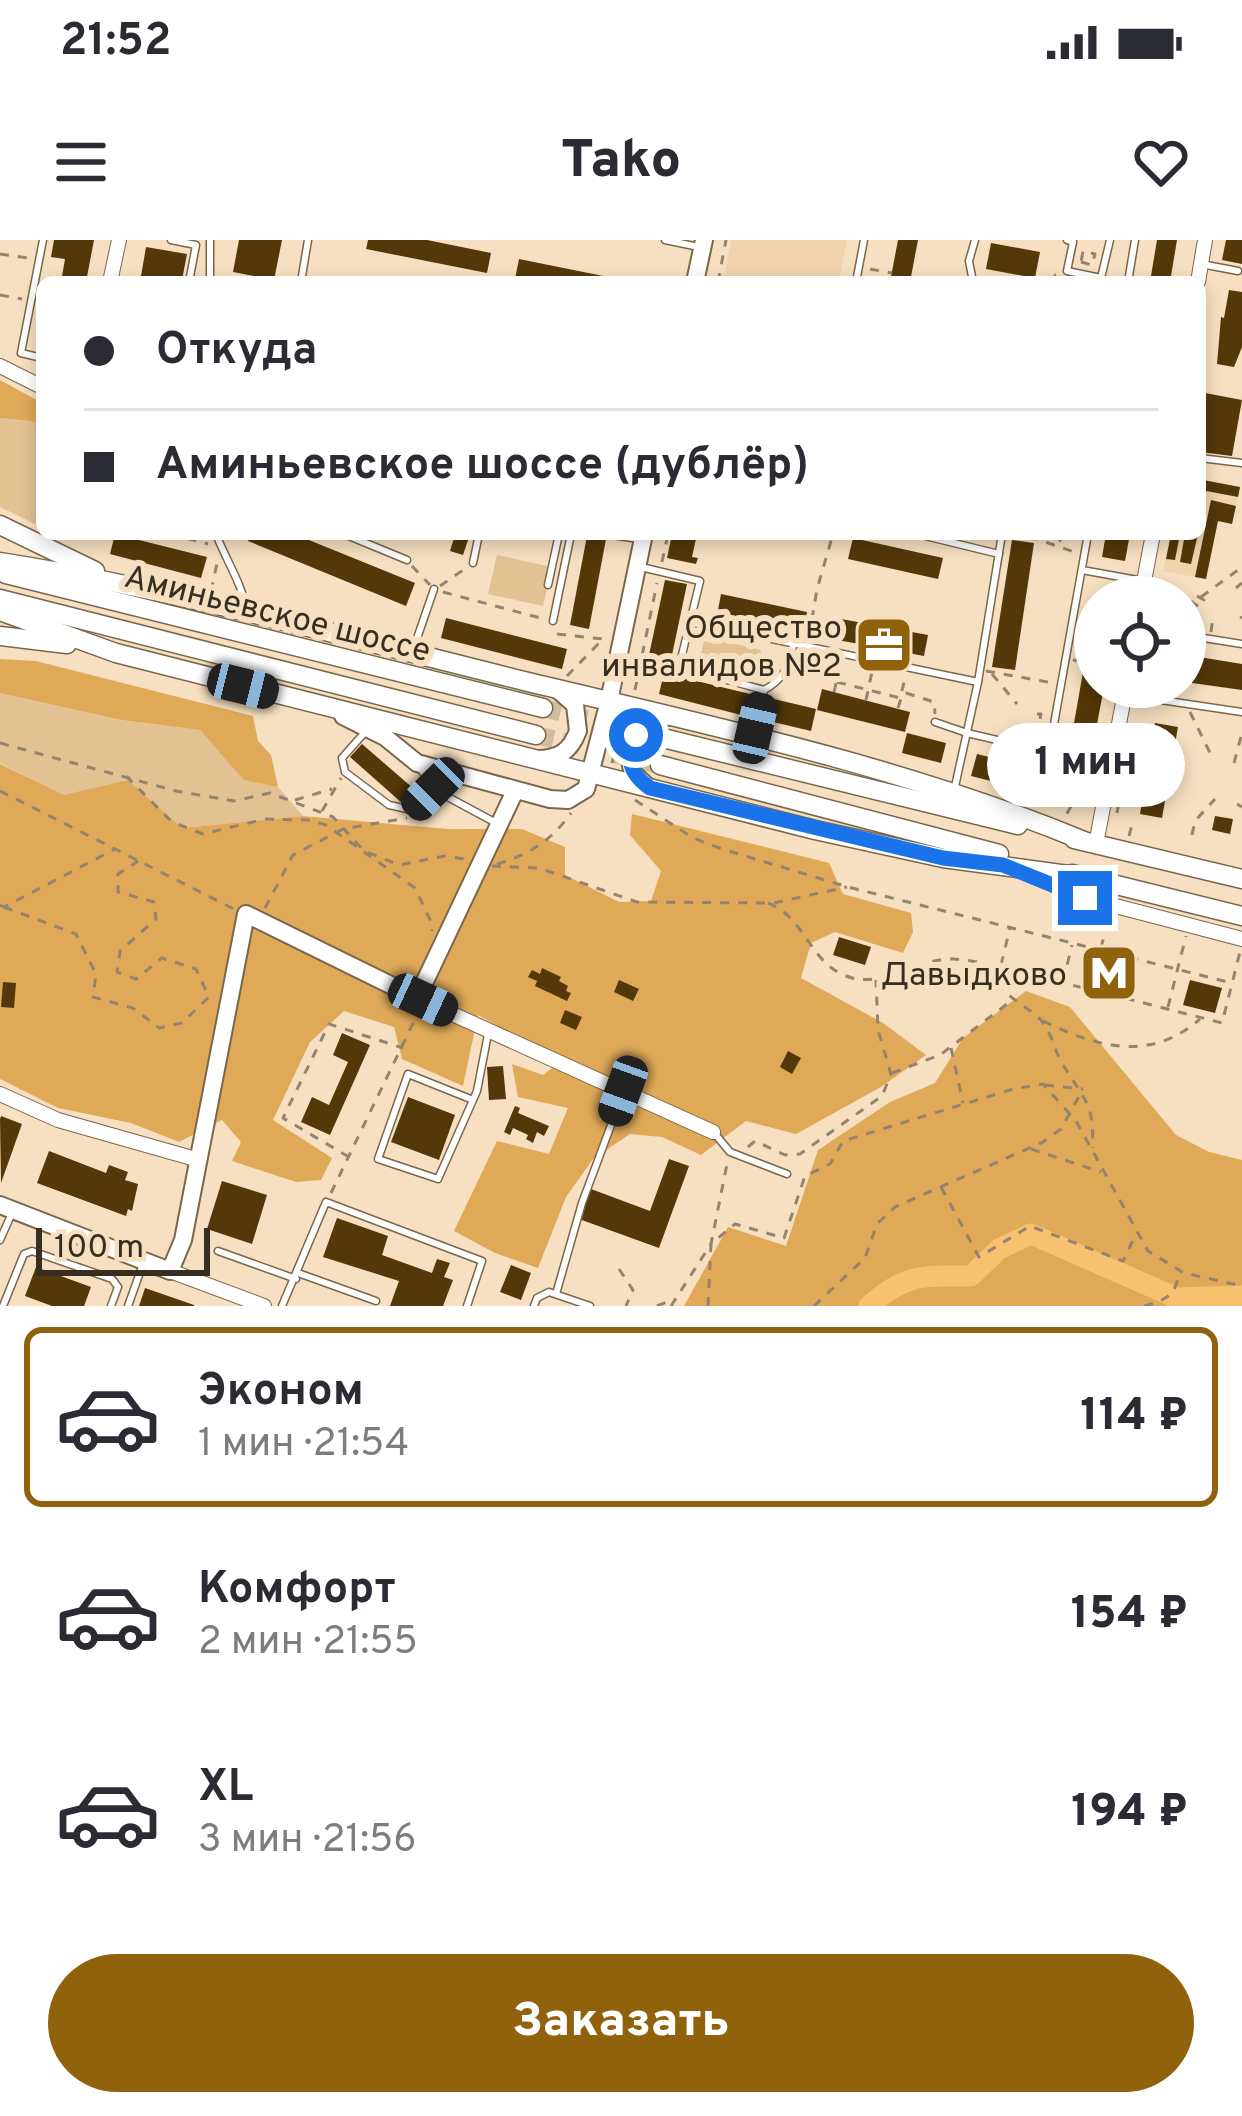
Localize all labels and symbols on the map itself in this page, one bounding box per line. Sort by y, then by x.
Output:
street label: Аминьевское шоссе [120,558,434,674]
place label: Общество инвалидов №2 [601,609,842,689]
office icon: Общество инвалидов №2 [853,614,915,676]
car [204,660,282,712]
car [729,689,781,767]
route start [609,708,663,762]
callout: 1 мин [986,724,1184,808]
car [395,751,471,827]
route end [1058,871,1112,925]
metro station icon: Давыдково [1078,942,1140,1004]
place label: Давыдково [881,956,1067,998]
car [383,968,463,1032]
car [594,1051,652,1131]
scale bar [36,1222,210,1275]

